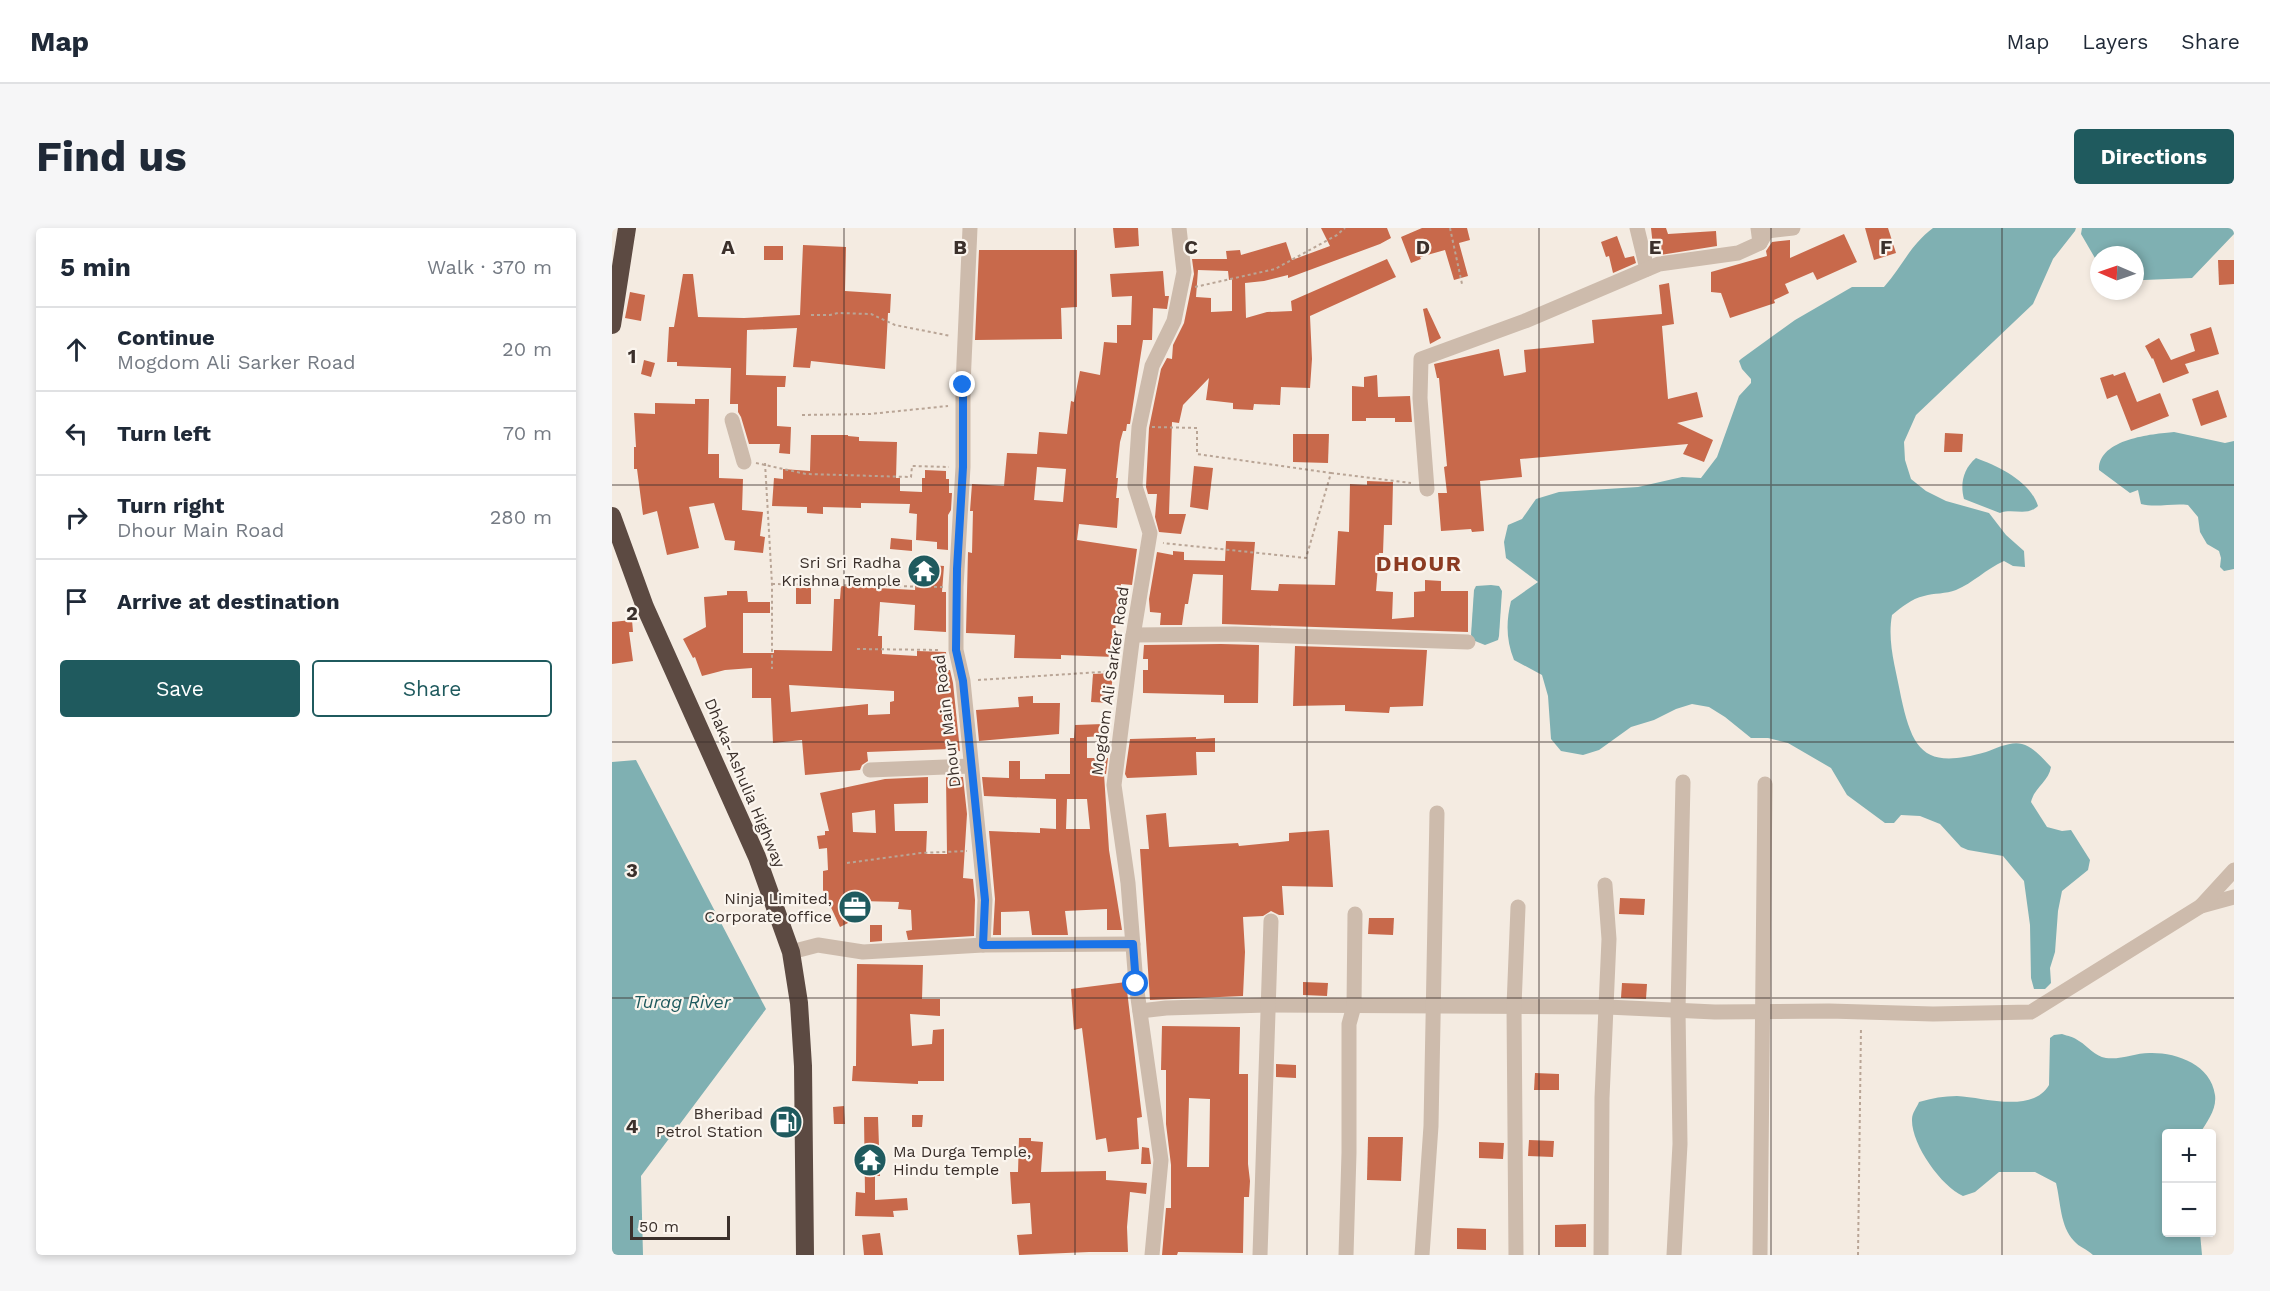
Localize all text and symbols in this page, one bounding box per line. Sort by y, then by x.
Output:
text: Map [30,25,89,58]
text: Map [2006,29,2049,54]
text: Layers [2082,29,2148,54]
text: Share [2181,29,2240,54]
button: Directions [2074,129,2234,184]
text: Find us [36,132,187,181]
text: A [721,235,735,259]
text: B [953,235,967,259]
text: C [1184,235,1198,259]
text: D [1416,235,1430,259]
text: E [1649,235,1661,259]
text: F [1880,235,1892,259]
north arrow [2090,246,2144,300]
text: 5 min [60,252,131,282]
text: Walk · 370 m [427,255,552,279]
text: Continue [117,325,215,350]
icon: ahead [60,333,93,366]
text: 20 m [502,337,552,361]
text: 1 [628,344,636,368]
text: Mogdom Ali Sarker Road [117,350,356,374]
route end [949,371,975,397]
icon: left [60,417,93,450]
text: Turn left [117,421,211,446]
text: 70 m [503,421,552,445]
text: Turn right [117,493,224,518]
icon: right [60,501,93,534]
text: 280 m [490,505,552,529]
text: Dhour Main Road [117,518,284,542]
district label: DHOUR [1376,551,1462,576]
place label: Sri Sri Radha Krishna Temple [781,553,901,590]
temple icon: Sri Sri Radha Krishna Temple [906,553,942,589]
icon: arrive [60,585,93,618]
street label: Mogdom Ali Sarker Road [1087,585,1133,777]
text: Arrive at destination [117,589,340,614]
text: 2 [626,601,638,625]
street label: Dhour Main Road [929,653,965,789]
button: Save [60,660,300,717]
button: Share [312,660,552,717]
street label: Dhaka-Ashulia Highway [701,695,790,871]
text: 3 [626,858,638,882]
place label: Ninja Limited, Corporate office [704,889,832,926]
office icon: Ninja Limited, Corporate office [837,889,873,925]
route start [1122,970,1148,996]
water label: Turag River [633,991,732,1012]
place label: Bheribad Petrol Station [656,1104,763,1141]
fuel station icon: Bheribad Petrol Station [768,1104,804,1140]
text: 4 [626,1114,639,1138]
map controls [2162,1129,2216,1237]
button: + [2162,1129,2216,1183]
temple icon: Ma Durga Temple, Hindu temple [852,1142,888,1178]
place label: Ma Durga Temple, Hindu temple [893,1142,1031,1179]
button: − [2162,1183,2216,1237]
scale bar [630,1213,730,1240]
text: 50 m [639,1217,679,1236]

